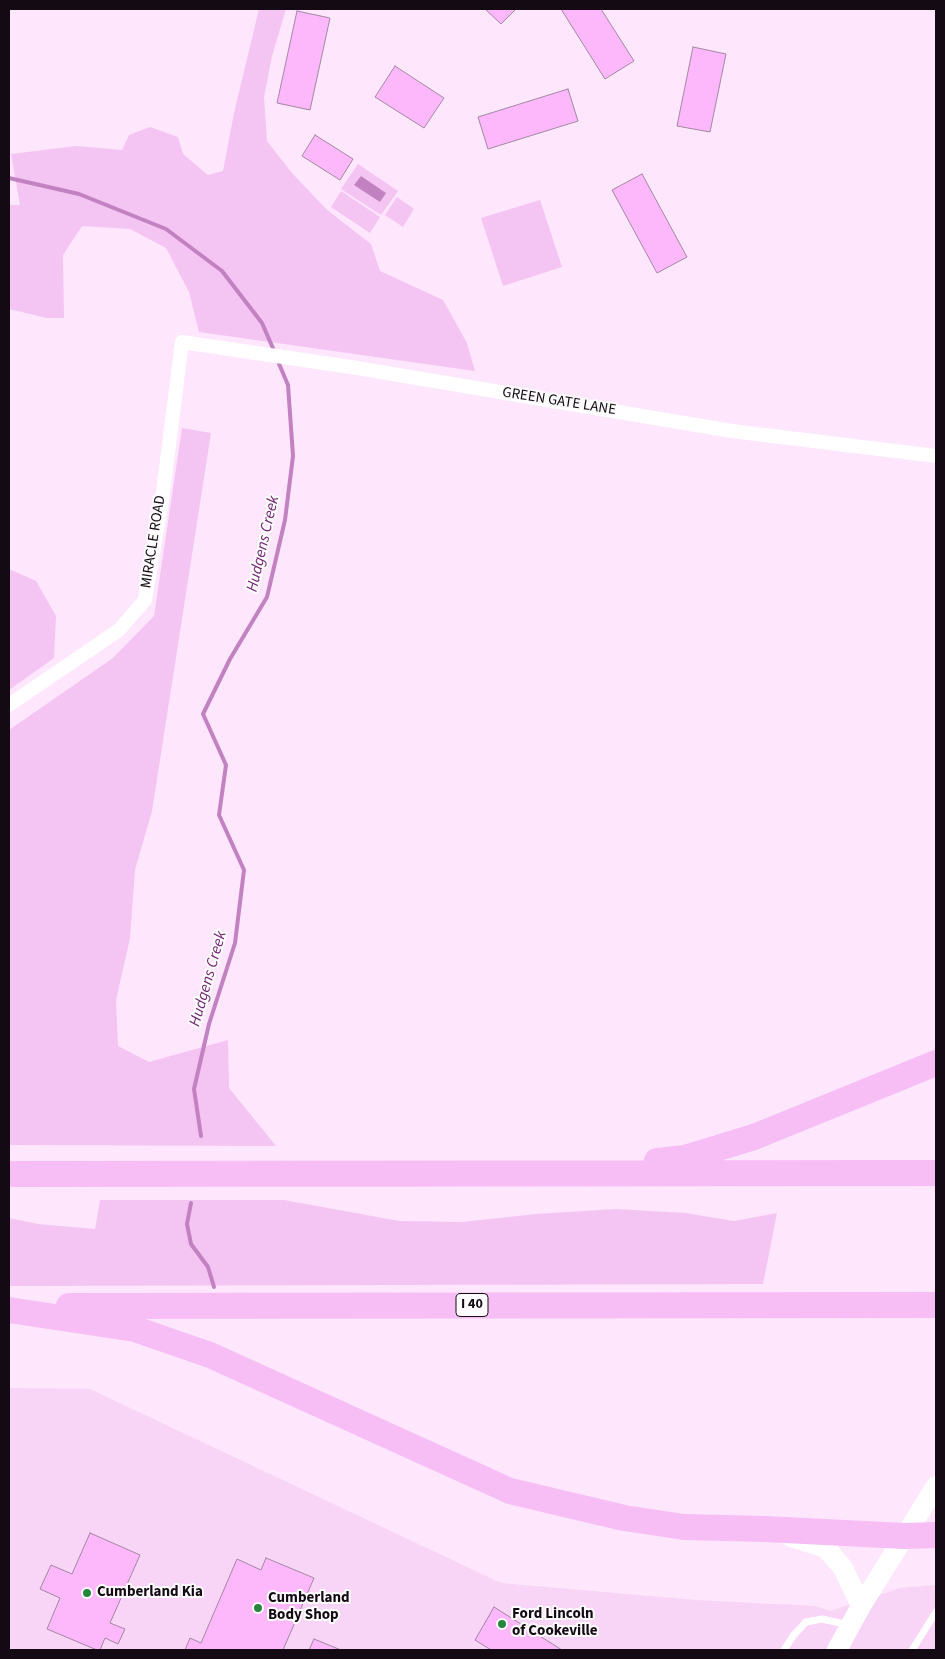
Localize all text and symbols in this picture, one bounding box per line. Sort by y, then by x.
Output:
street label: GREEN GATE LANE [501,384,617,420]
street label: MIRACLE ROAD [138,494,170,590]
water label: Hudgens Creek [244,494,284,594]
water label: Hudgens Creek [186,929,232,1029]
road number: I 40 [456,1294,488,1316]
place label: Cumberland Kia [97,1584,203,1602]
marker: Cumberland Kia [81,1587,93,1599]
place label: Cumberland Body Shop [268,1590,350,1625]
marker: Cumberland Body Shop [252,1602,264,1614]
place label: Ford Lincoln of Cookeville [512,1606,598,1641]
marker: Ford Lincoln of Cookeville [496,1618,508,1630]

